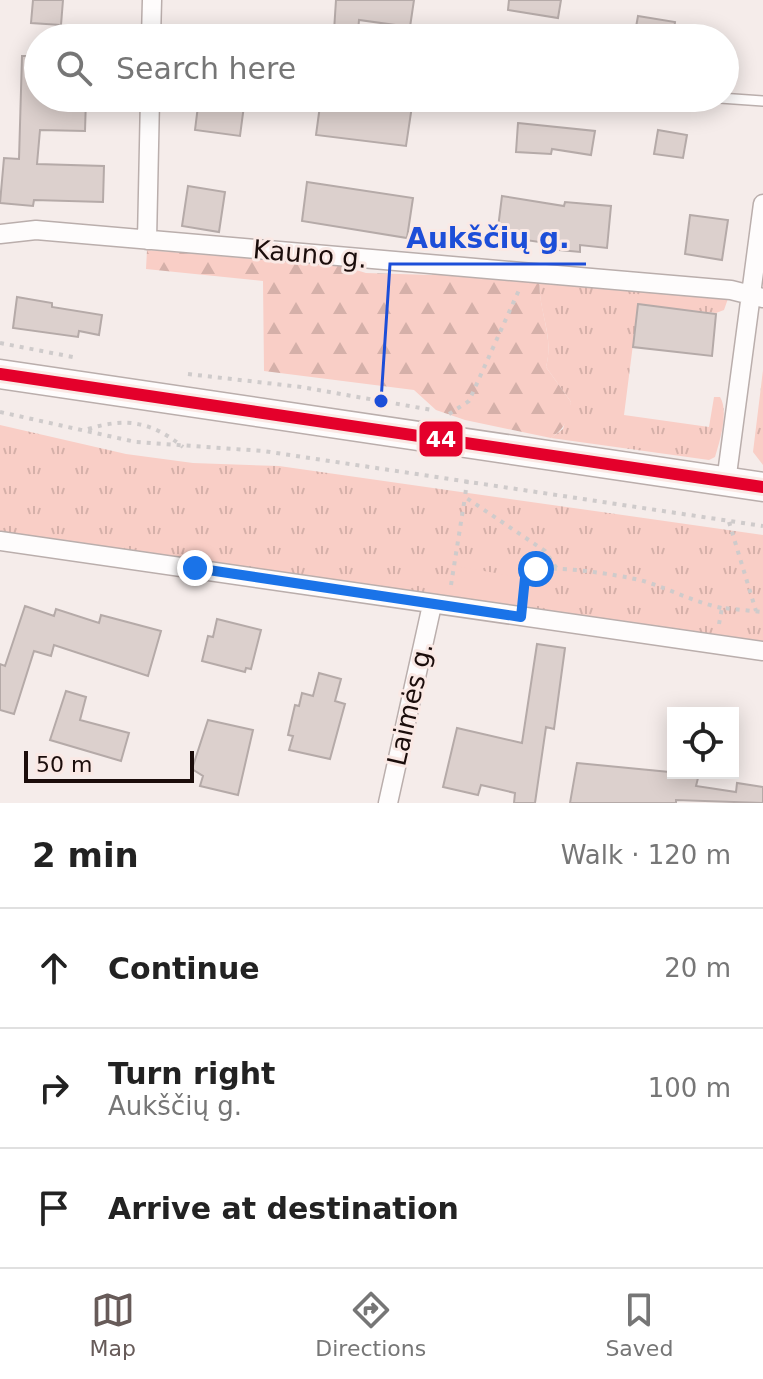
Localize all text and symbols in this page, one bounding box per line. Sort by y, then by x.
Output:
search box [24,24,739,112]
icon: search [52,46,96,90]
text: Search here [116,51,296,86]
callout: Aukščių g. [390,212,586,264]
text: Aukščių g. [406,222,570,255]
street label: Kauno g. [252,234,368,274]
line badge: 44 [418,420,464,458]
text: 44 [426,427,456,452]
route end [177,550,213,586]
route start [518,551,554,587]
street label: Laimės g. [381,639,439,769]
map controls [667,707,739,779]
button: locate [667,707,739,779]
scale bar [24,747,194,783]
text: 50 m [36,752,92,777]
text: 2 min [32,835,139,875]
text: Walk · 120 m [561,840,731,870]
icon: ahead [32,946,76,990]
text: Continue [108,951,260,986]
text: 20 m [664,953,731,983]
text: Turn right [108,1056,275,1091]
icon: right [32,1066,76,1110]
text: 100 m [648,1073,731,1103]
text: Aukščių g. [108,1091,242,1121]
icon: arrive [32,1186,76,1230]
text: Arrive at destination [108,1191,459,1226]
tab: Map [90,1288,136,1361]
tab: Directions [315,1288,426,1361]
tab: Saved [605,1288,673,1361]

